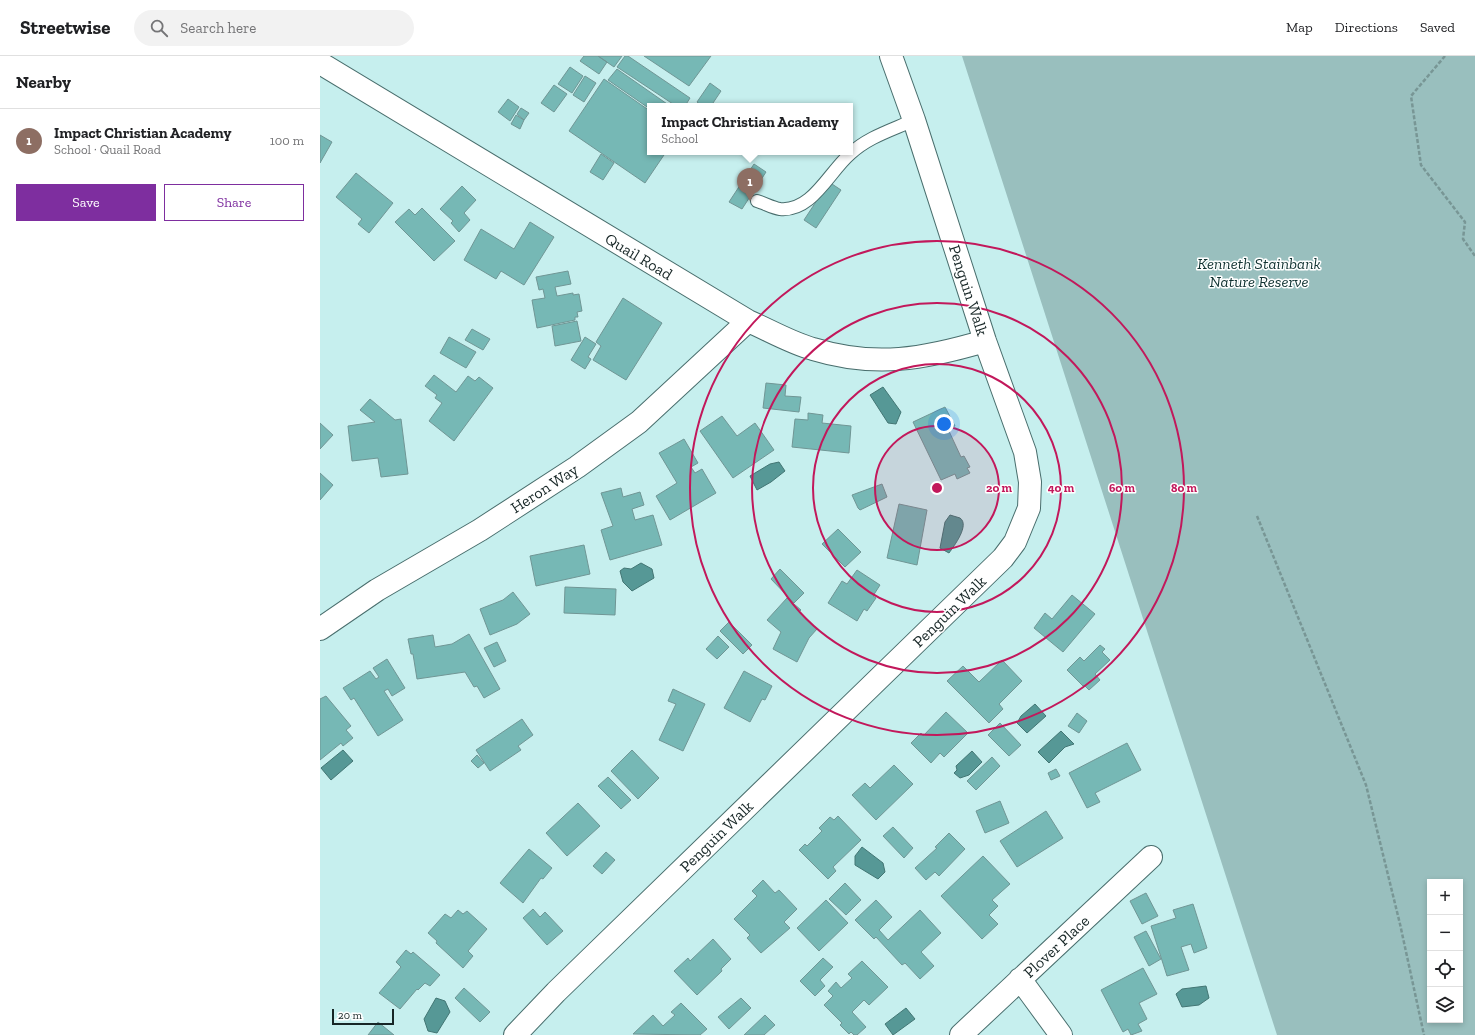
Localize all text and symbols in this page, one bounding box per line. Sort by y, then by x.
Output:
search box [134,10,414,46]
text: Streetwise [20,16,110,39]
icon: search [148,17,170,39]
text: Search here [180,19,256,37]
text: Map [1286,19,1313,36]
text: Directions [1335,19,1398,36]
text: Saved [1420,19,1455,36]
text: Nearby [16,72,71,92]
popup [647,103,853,155]
text: Impact Christian Academy [661,113,839,131]
text: Impact Christian Academy [54,124,231,142]
text: School [661,131,698,146]
text: 1 [26,133,32,148]
text: 100 m [270,133,304,148]
text: School · Quail Road [54,142,161,157]
pin: 1 [737,168,763,201]
button: Save [16,184,156,221]
button: Share [164,184,304,221]
street label: Quail Road [602,229,676,284]
street label: Penguin Walk [945,242,992,339]
park label: Kenneth Stainbank Nature Reserve [1197,254,1321,291]
your location [934,414,954,434]
street label: Heron Way [507,459,582,517]
centre of rings [930,481,944,495]
text: 20 m [986,481,1013,495]
text: 40 m [1048,481,1075,495]
text: 60 m [1109,481,1136,495]
text: 80 m [1171,481,1198,495]
street label: Penguin Walk [909,571,990,651]
street label: Penguin Walk [676,796,757,876]
map controls [1427,879,1463,1023]
button: + [1427,879,1463,915]
street label: Plover Place [1020,911,1093,982]
button: − [1427,915,1463,951]
button: locate [1427,951,1463,987]
button: layers [1427,987,1463,1023]
scale bar [332,1007,394,1026]
text: 20 m [338,1009,362,1022]

